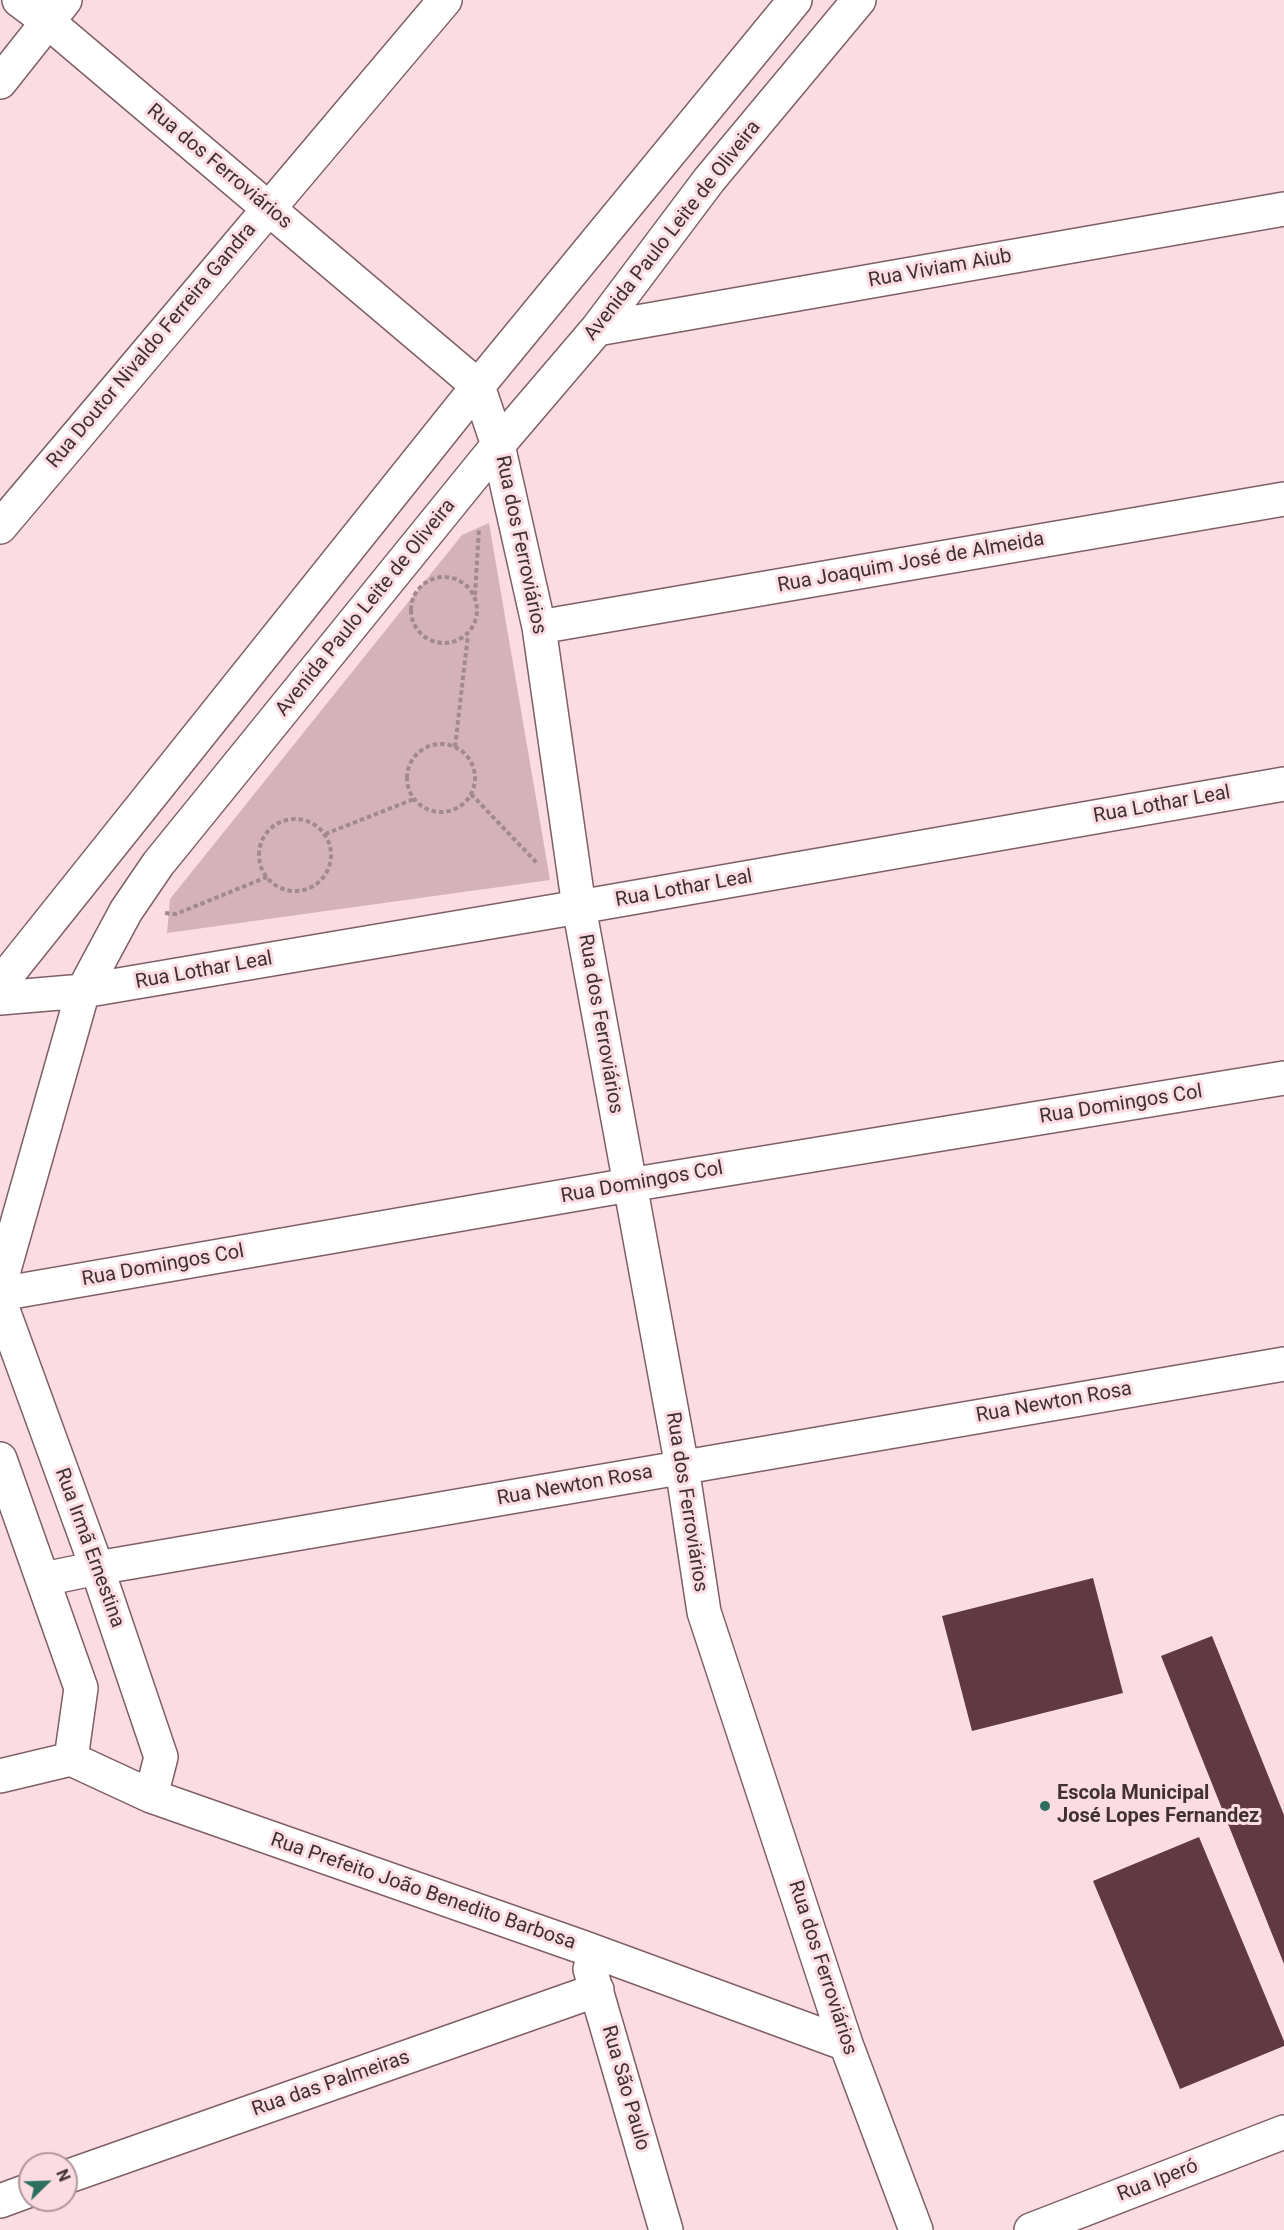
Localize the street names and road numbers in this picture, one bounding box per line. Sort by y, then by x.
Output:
street label: Rua dos Ferroviários [142,99,296,235]
street label: Avenida Paulo Leite de Oliveira [580,116,766,346]
street label: Rua Doutor Nivaldo Ferreira Gandra [42,218,262,474]
street label: Rua Viviam Aiub [867,245,1013,293]
street label: Rua dos Ferroviários [489,453,551,637]
street label: Avenida Paulo Leite de Oliveira [271,495,461,721]
street label: Rua Joaquim José de Almeida [776,528,1046,598]
street label: Rua Lothar Leal [1092,781,1232,829]
street label: Rua Lothar Leal [614,865,754,913]
street label: Rua dos Ferroviários [572,932,628,1116]
street label: Rua Lothar Leal [134,947,274,995]
street label: Rua Domingos Col [1038,1080,1204,1130]
street label: Rua Domingos Col [559,1157,725,1209]
street label: Rua Domingos Col [80,1240,246,1292]
street label: Rua Newton Rosa [974,1377,1134,1429]
street label: Rua dos Ferroviários [660,1410,712,1594]
street label: Rua Newton Rosa [495,1460,655,1512]
street label: Rua Irmã Ernestina [49,1465,129,1631]
street label: Rua Prefeito João Benedito Barbosa [267,1828,579,1956]
street label: Rua dos Ferroviários [782,1878,862,2058]
street label: Rua São Paulo [596,2023,654,2153]
street label: Rua das Palmeiras [249,2046,413,2122]
street label: Rua Iperó [1114,2155,1202,2207]

